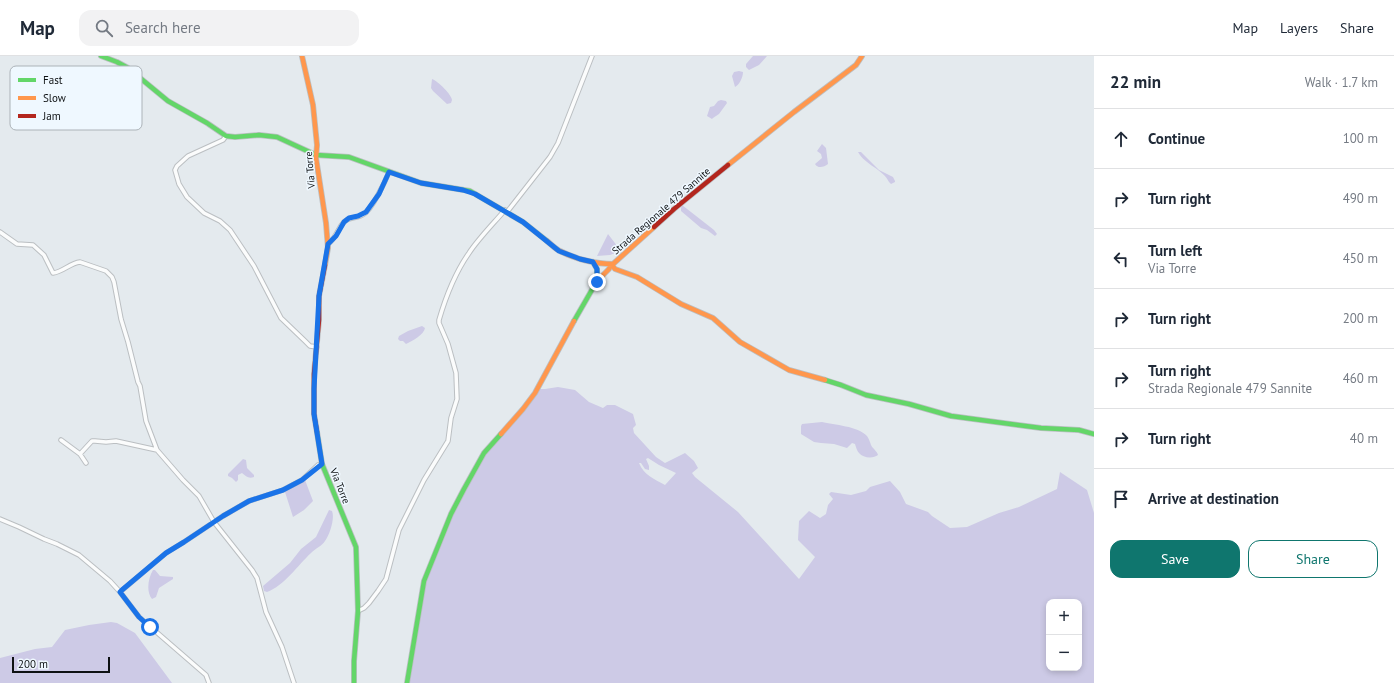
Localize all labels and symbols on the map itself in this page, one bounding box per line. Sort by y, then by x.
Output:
legend [10,66,142,130]
text: Fast [43,73,63,87]
text: Slow [43,91,66,105]
text: Jam [42,109,61,123]
street label: Via Torre [302,151,318,190]
street label: Strada Regionale 479 Sannite [609,165,713,257]
route end [588,273,606,291]
street label: Via Torre [327,465,353,506]
route start [141,618,159,636]
scale bar [12,655,110,674]

